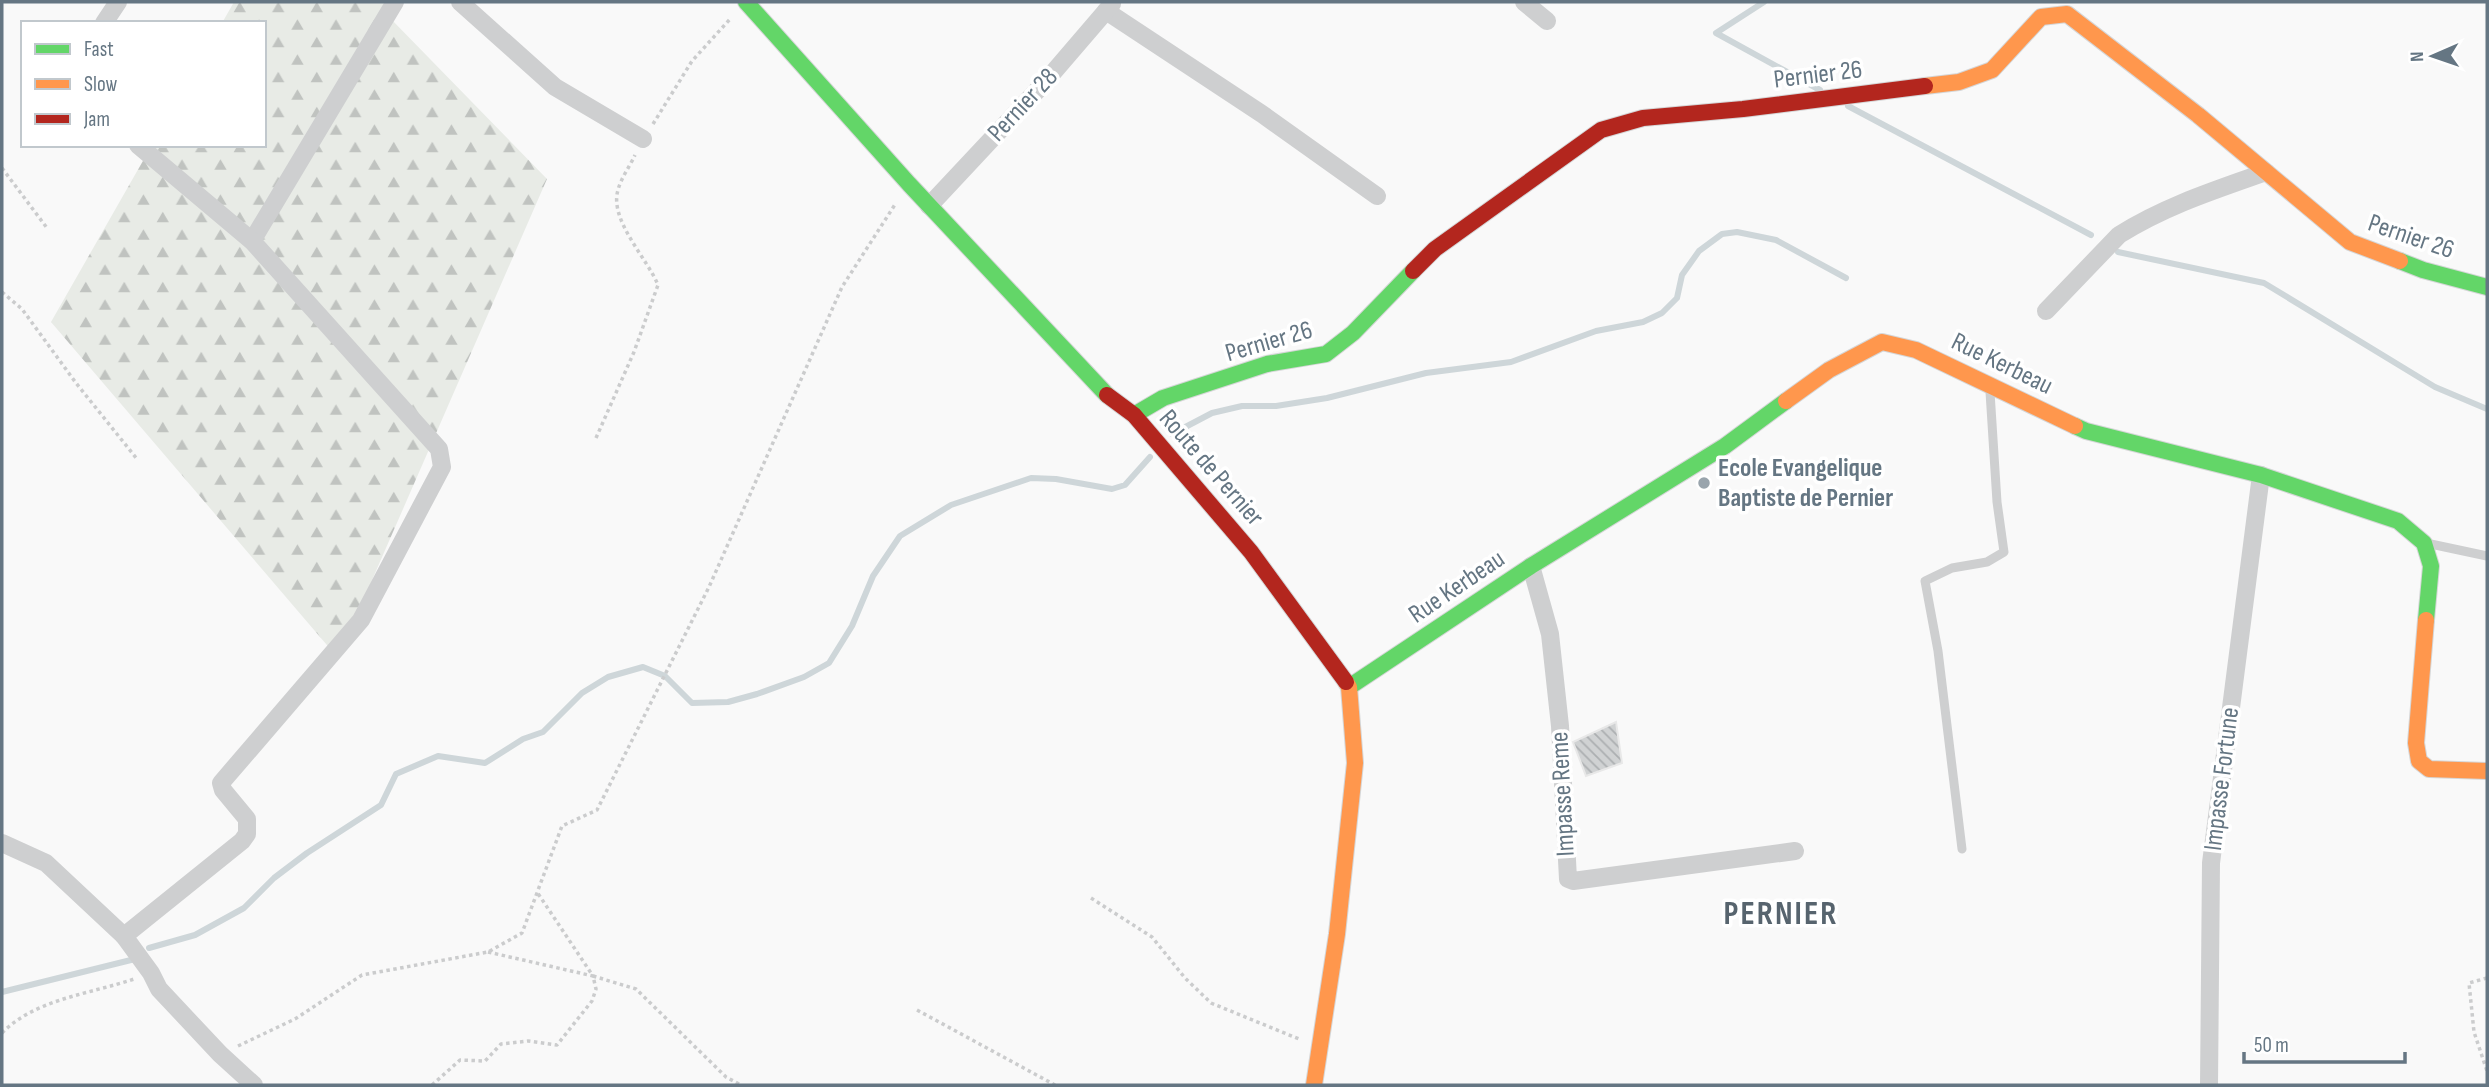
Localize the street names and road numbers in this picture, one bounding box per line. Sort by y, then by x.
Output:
street label: Pernier 26 [1772,54,1864,96]
street label: Pernier 28 [981,62,1065,148]
street label: Pernier 26 [2364,208,2458,266]
street label: Pernier 26 [1222,315,1316,369]
street label: Rue Kerbeau [1946,326,2058,402]
street label: Route de Pernier [1152,404,1270,533]
street label: Rue Kerbeau [1403,544,1511,630]
street label: Impasse Fortune [2198,706,2246,852]
street label: Impasse Reme [1544,731,1582,857]

